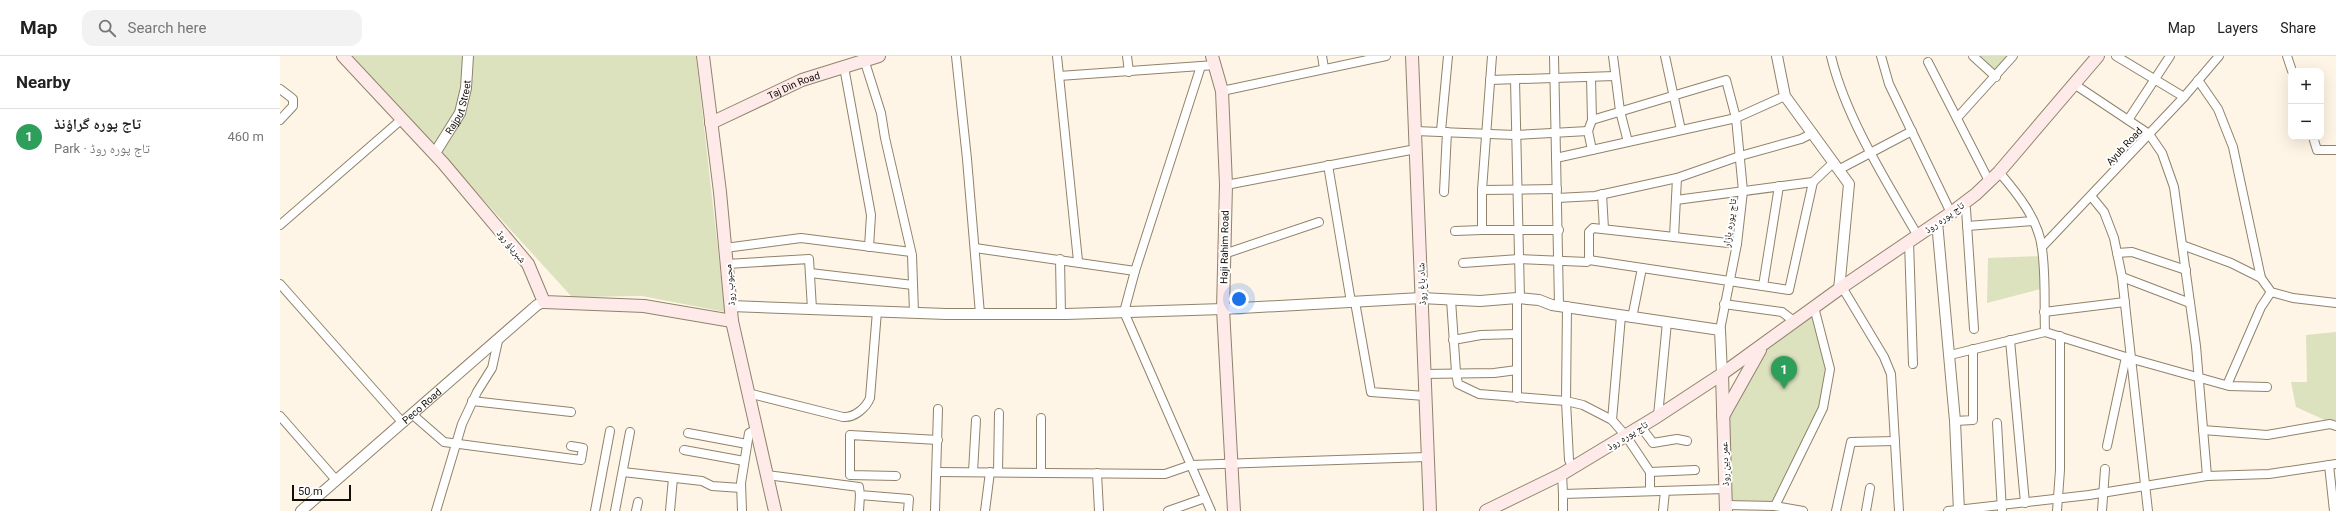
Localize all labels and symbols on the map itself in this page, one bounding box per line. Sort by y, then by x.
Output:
street label: Taj Din Road [766,70,821,101]
street label: Rajput Street [443,80,472,136]
street label: Ayub Road [2104,125,2145,167]
street label: تاج پورہ بازار [1721,198,1739,249]
street label: تاج پورہ روڈ [1922,199,1967,236]
street label: Haji Rahim Road [1218,210,1231,284]
street label: شېرپاؤ روڈ [494,228,529,266]
street label: شاد باغ روڈ [1415,262,1429,305]
street label: محبوب روڈ [722,263,737,306]
your location [1229,289,1249,309]
pin: 1 [1771,356,1797,389]
street label: Peco Road [400,386,444,426]
street label: تاج پورہ روڈ [1605,419,1650,453]
street label: عمر دین روڈ [1718,442,1732,486]
scale bar [292,483,351,502]

